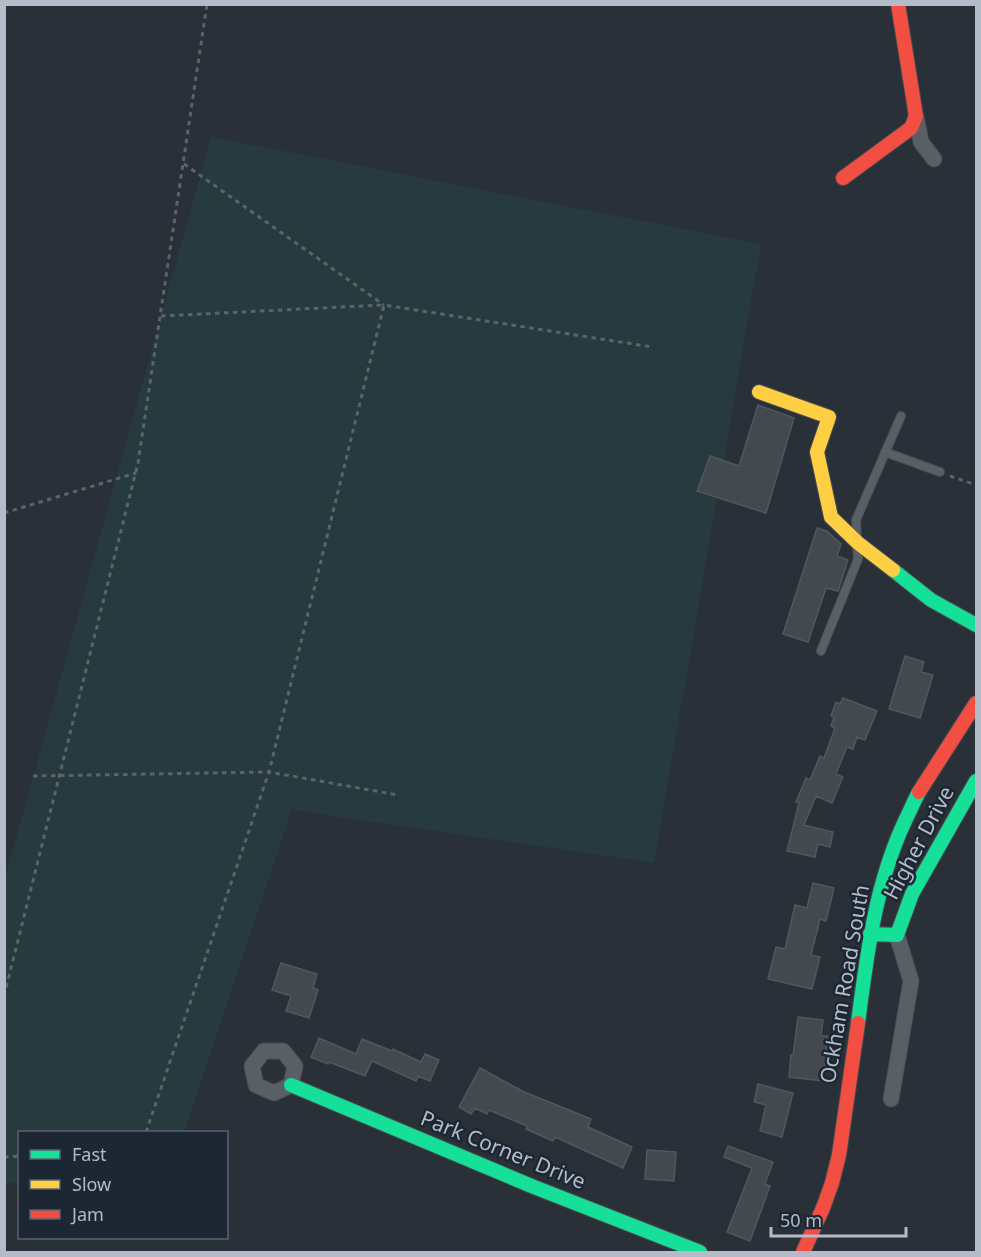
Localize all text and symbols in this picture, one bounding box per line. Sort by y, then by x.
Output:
street label: Higher Drive [876,781,960,904]
street label: Ockham Road South [813,882,875,1085]
street label: Park Corner Drive [417,1103,590,1195]
legend [18,1131,228,1239]
text: Fast [72,1142,107,1166]
text: Slow [72,1172,111,1196]
scale bar [771,1200,906,1238]
text: Jam [70,1202,104,1226]
text: 50 m [780,1208,822,1232]

